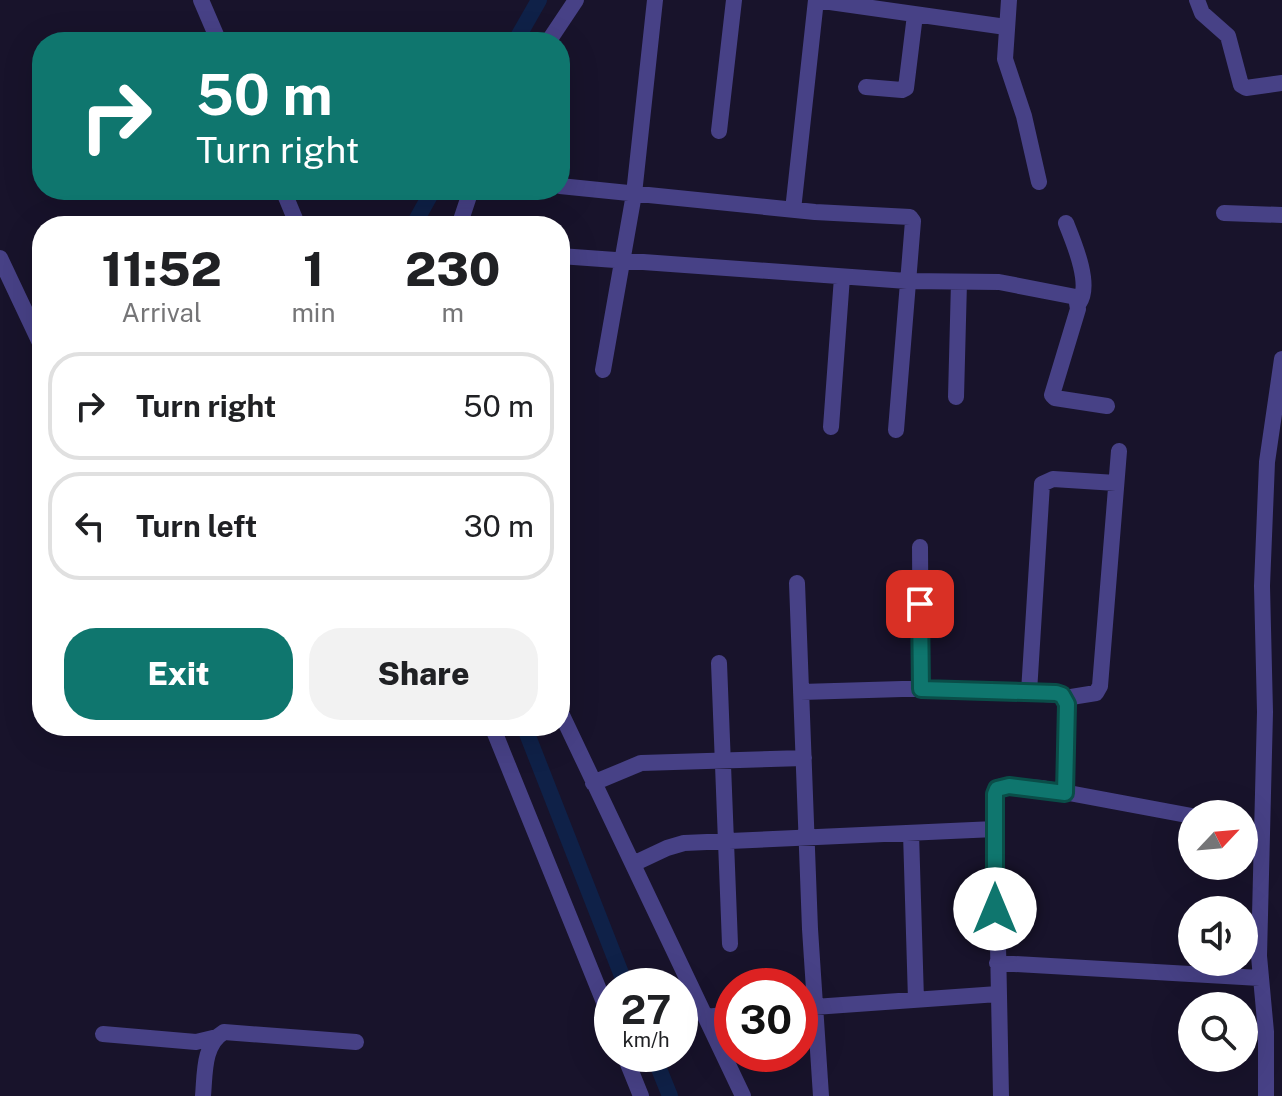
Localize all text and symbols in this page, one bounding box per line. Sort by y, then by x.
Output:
text: 50 m [196,62,333,128]
icon: right [64,64,168,168]
text: Turn right [196,129,359,171]
text: 11:52 [101,240,222,297]
text: 1 [303,240,324,297]
text: 230 [405,240,501,297]
text: Arrival [122,297,202,328]
text: min [291,297,335,328]
text: m [441,297,464,328]
icon: right [68,384,112,428]
text: Turn right [136,388,276,424]
text: 50 m [463,388,534,424]
icon: left [68,504,112,548]
text: Turn left [136,508,257,544]
text: 30 m [464,508,534,544]
pin [886,570,954,638]
icon: arrive [898,582,942,626]
button: Exit [64,628,293,720]
button: Share [309,628,538,720]
north arrow [1178,800,1258,880]
map controls [1178,800,1258,1072]
position arrow [953,867,1037,951]
button: sound [1178,896,1258,976]
speed limit sign: 30 [714,968,818,1072]
text: 27 [621,986,671,1033]
button: search [1178,992,1258,1072]
text: km/h [622,1028,670,1052]

